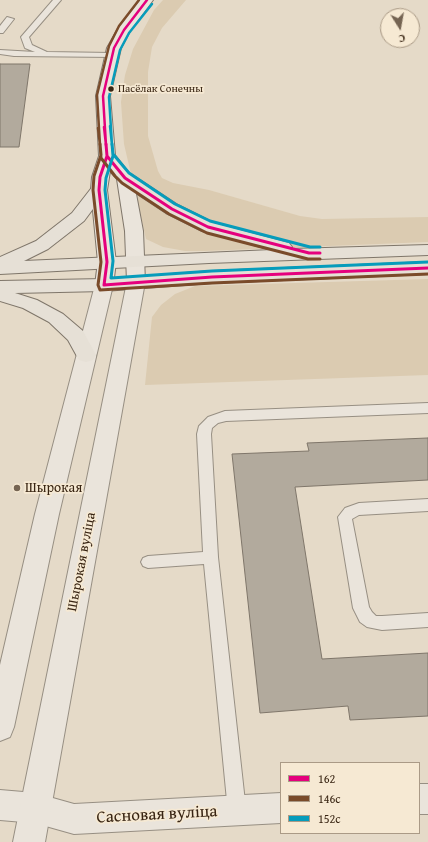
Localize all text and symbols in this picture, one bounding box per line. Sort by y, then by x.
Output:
north arrow [380,8,420,48]
text: С [398,30,407,47]
place label: Пасёлак Сонечны [118,82,203,96]
marker: Пасёлак Сонечны [106,84,116,94]
place label: Шырокая [25,480,82,496]
marker: Шырокая [12,483,22,493]
street label: Шырокая вуліца [64,511,100,613]
legend [280,762,420,834]
text: 162 [318,770,335,787]
text: 146с [318,790,341,807]
street label: Сасновая вуліца [96,802,218,828]
text: 152с [318,810,341,827]

